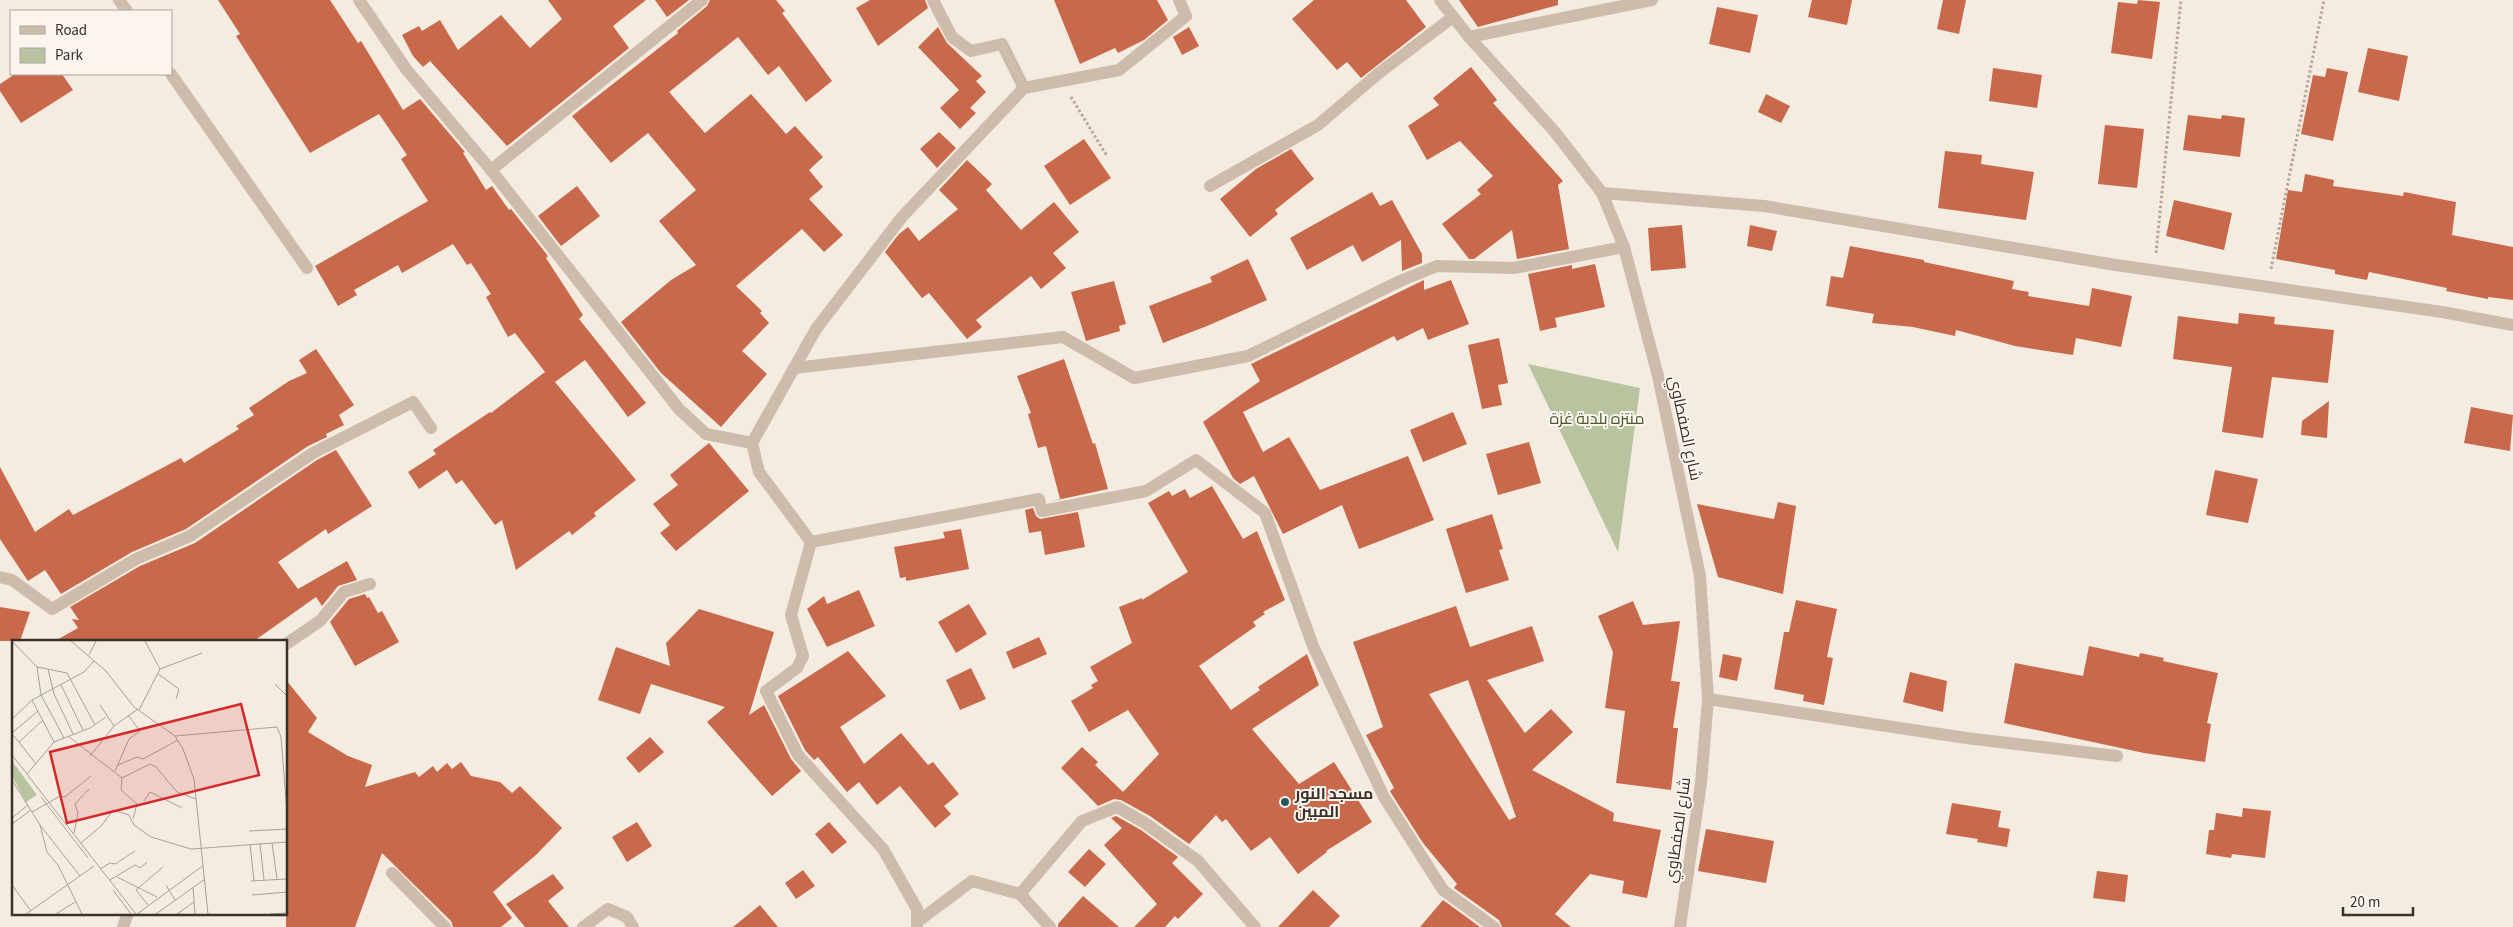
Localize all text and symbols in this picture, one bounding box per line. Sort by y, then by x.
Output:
legend [10,10,172,75]
text: Road [55,20,87,41]
text: Park [55,45,84,66]
street label: شارع الصفطاوي [1661,374,1707,483]
park label: منتزه بلدية غزة [1549,408,1645,430]
inset map [12,640,288,914]
street label: شارع الصفطاوي [1660,776,1698,885]
place label: مسجد النور المبين [1294,783,1373,823]
marker: مسجد النور المبين [1279,796,1291,808]
scale bar [2343,884,2413,916]
text: 20 m [2350,892,2380,913]

